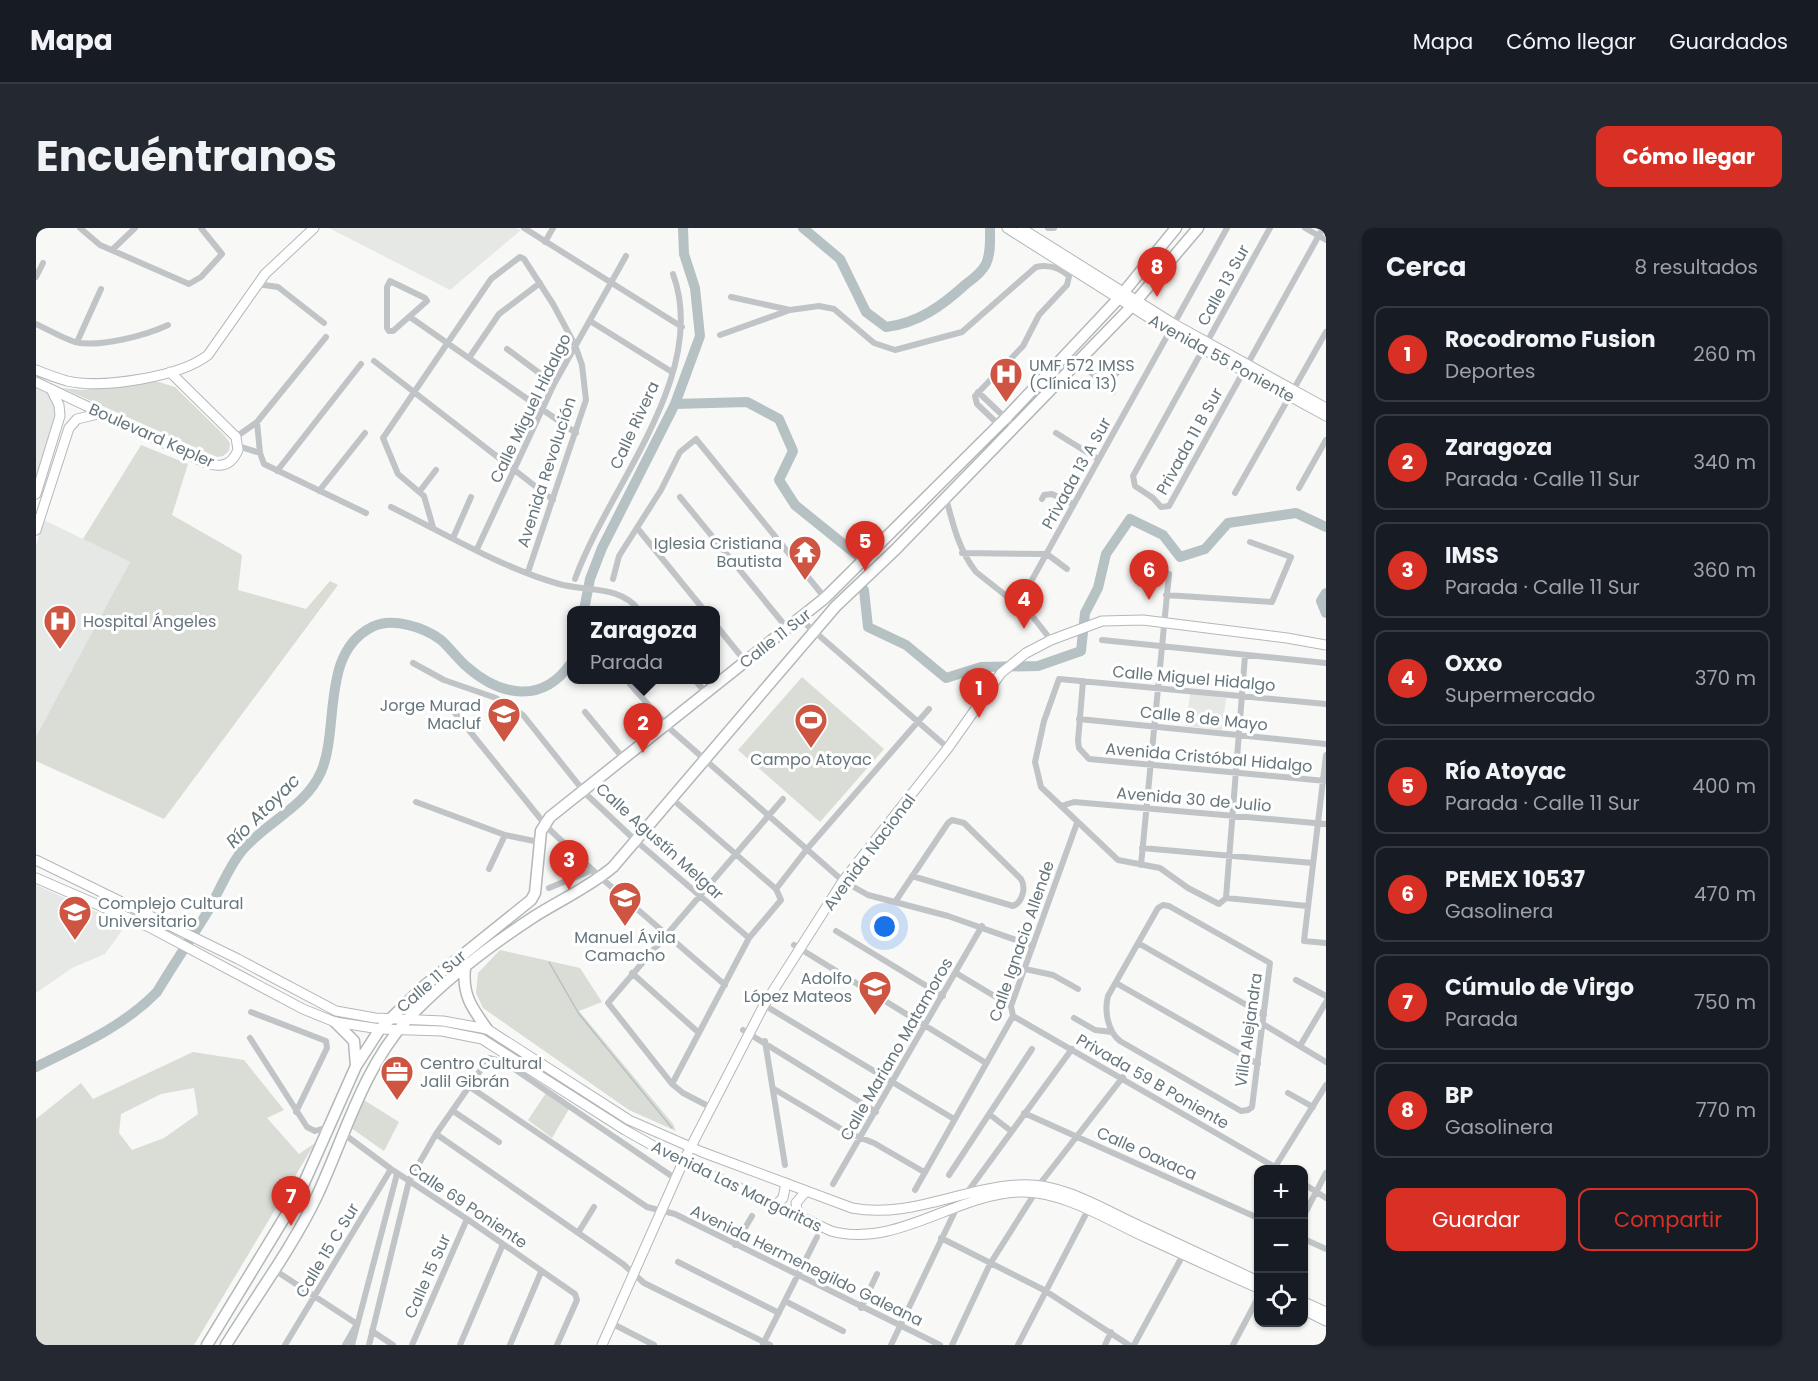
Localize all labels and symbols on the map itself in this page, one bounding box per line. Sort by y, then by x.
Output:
street label: Calle 13 Sur [1192,240,1255,330]
pin: 8 [1138,248,1176,297]
street label: Avenida 55 Poniente [1145,309,1299,408]
street label: Calle Miguel Hidalgo [484,330,577,487]
place label: UMF 572 IMSS (Clínica 13) [1029,354,1135,395]
hospital icon: UMF 572 IMSS (Clínica 13) [988,356,1024,403]
street label: Calle Rivera [604,377,665,473]
street label: Privada 11 B Sur [1151,384,1228,499]
street label: Avenida Revolución [511,394,582,550]
street label: Boulevard Kepler [85,397,218,473]
street label: Privada 13 A Sur [1036,413,1117,533]
pin: 5 [846,522,884,571]
place label: Iglesia Cristiana Bautista [654,532,782,573]
temple icon: Iglesia Cristiana Bautista [787,534,823,581]
pin: 6 [1130,550,1168,600]
pin: 4 [1004,580,1044,629]
hospital icon: Hospital Ángeles [42,603,78,650]
street label: Calle 11 Sur [735,603,816,674]
place label: Hospital Ángeles [83,610,216,633]
street label: Calle Miguel Hidalgo [1111,660,1277,697]
pin: 1 [960,668,998,718]
place label: Jorge Murad Macluf [380,694,481,735]
school or university icon: Jorge Murad Macluf [486,696,522,743]
street label: Calle 8 de Mayo [1139,700,1269,737]
sports icon: Campo Atoyac [793,702,829,749]
pin: 2 [624,704,662,753]
street label: Avenida Cristóbal Hidalgo [1104,737,1314,778]
place label: Campo Atoyac [750,748,872,771]
water label: Río Atoyac [220,768,305,853]
street label: Calle Agustín Melgar [591,778,729,905]
street label: Avenida 30 de Julio [1116,781,1272,818]
street label: Avenida Nacional [818,789,921,915]
pin: 3 [550,840,588,890]
street label: Calle Ignacio Allende [983,858,1060,1025]
school or university icon: Manuel Ávila Camacho [607,880,643,927]
place label: Complejo Cultural Universitario [98,892,244,933]
school or university icon: Complejo Cultural Universitario [57,894,93,941]
your location [870,912,899,941]
place label: Manuel Ávila Camacho [574,926,676,967]
street label: Calle 11 Sur [392,945,471,1018]
street label: Calle Mariano Matamoros [835,954,958,1145]
place label: Adolfo López Mateos [744,967,852,1008]
school or university icon: Adolfo López Mateos [857,969,893,1016]
street label: Villa Alejandra [1229,972,1268,1089]
street label: Privada 59 B Poniente [1072,1028,1233,1135]
place label: Centro Cultural Jalil Gibrán [420,1052,542,1093]
office icon: Centro Cultural Jalil Gibrán [379,1054,415,1101]
street label: Calle Oaxaca [1093,1121,1201,1186]
street label: Avenida Las Margaritas [648,1135,826,1238]
street label: Calle 69 Poniente [404,1157,532,1254]
pin: 7 [272,1176,310,1226]
street label: Calle 15 C Sur [290,1198,365,1302]
street label: Avenida Hermenegildo Galeana [687,1199,927,1332]
street label: Calle 15 Sur [399,1230,456,1322]

